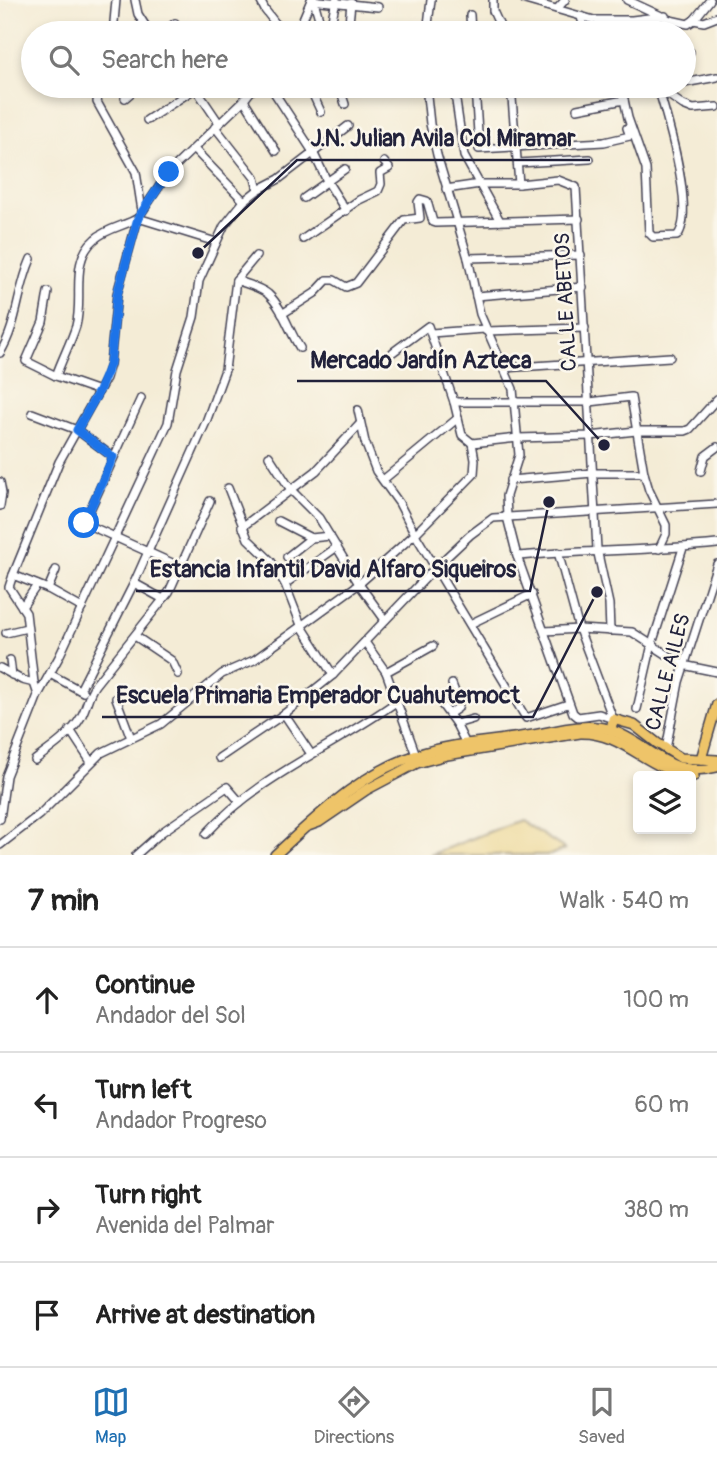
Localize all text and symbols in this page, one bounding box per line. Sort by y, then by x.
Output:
search box [21,21,696,98]
icon: search [45,41,83,79]
text: Search here [101,44,228,76]
callout: J.N. Julian Avila Col Miramar [297,116,590,160]
text: J.N. Julian Avila Col Miramar [311,124,576,153]
route end [153,156,184,187]
street label: CALLE ABETOS [549,232,583,372]
callout: Mercado Jardín Azteca [297,337,546,381]
text: Mercado Jardín Azteca [310,346,532,375]
route start [68,507,99,538]
callout: Estancia Infantil David Alfaro Siqueiros [136,547,530,591]
text: Estancia Infantil David Alfaro Siqueiros [150,555,517,584]
street label: CALLE AILES [639,610,697,734]
callout: Escuela Primaria Emperador Cuahutemoct [102,673,533,717]
text: Escuela Primaria Emperador Cuahutemoct [116,681,521,710]
map controls [633,771,696,834]
button: layers [633,771,696,834]
text: 7 min [28,882,99,919]
text: Walk · 540 m [559,886,689,915]
text: Continue [95,969,195,1001]
icon: ahead [28,981,66,1019]
text: 100 m [623,985,689,1014]
text: Andador del Sol [95,1001,246,1030]
text: Turn left [95,1074,191,1106]
icon: left [28,1086,66,1124]
text: 60 m [634,1090,689,1119]
text: Andador Progreso [95,1106,267,1135]
text: Turn right [95,1179,201,1211]
icon: right [28,1191,66,1229]
text: 380 m [623,1195,689,1224]
text: Avenida del Palmar [95,1211,274,1240]
icon: arrive [28,1296,66,1334]
text: Arrive at destination [95,1299,315,1331]
tab: Map [92,1383,130,1449]
tab: Directions [314,1383,394,1449]
tab: Saved [578,1383,625,1449]

